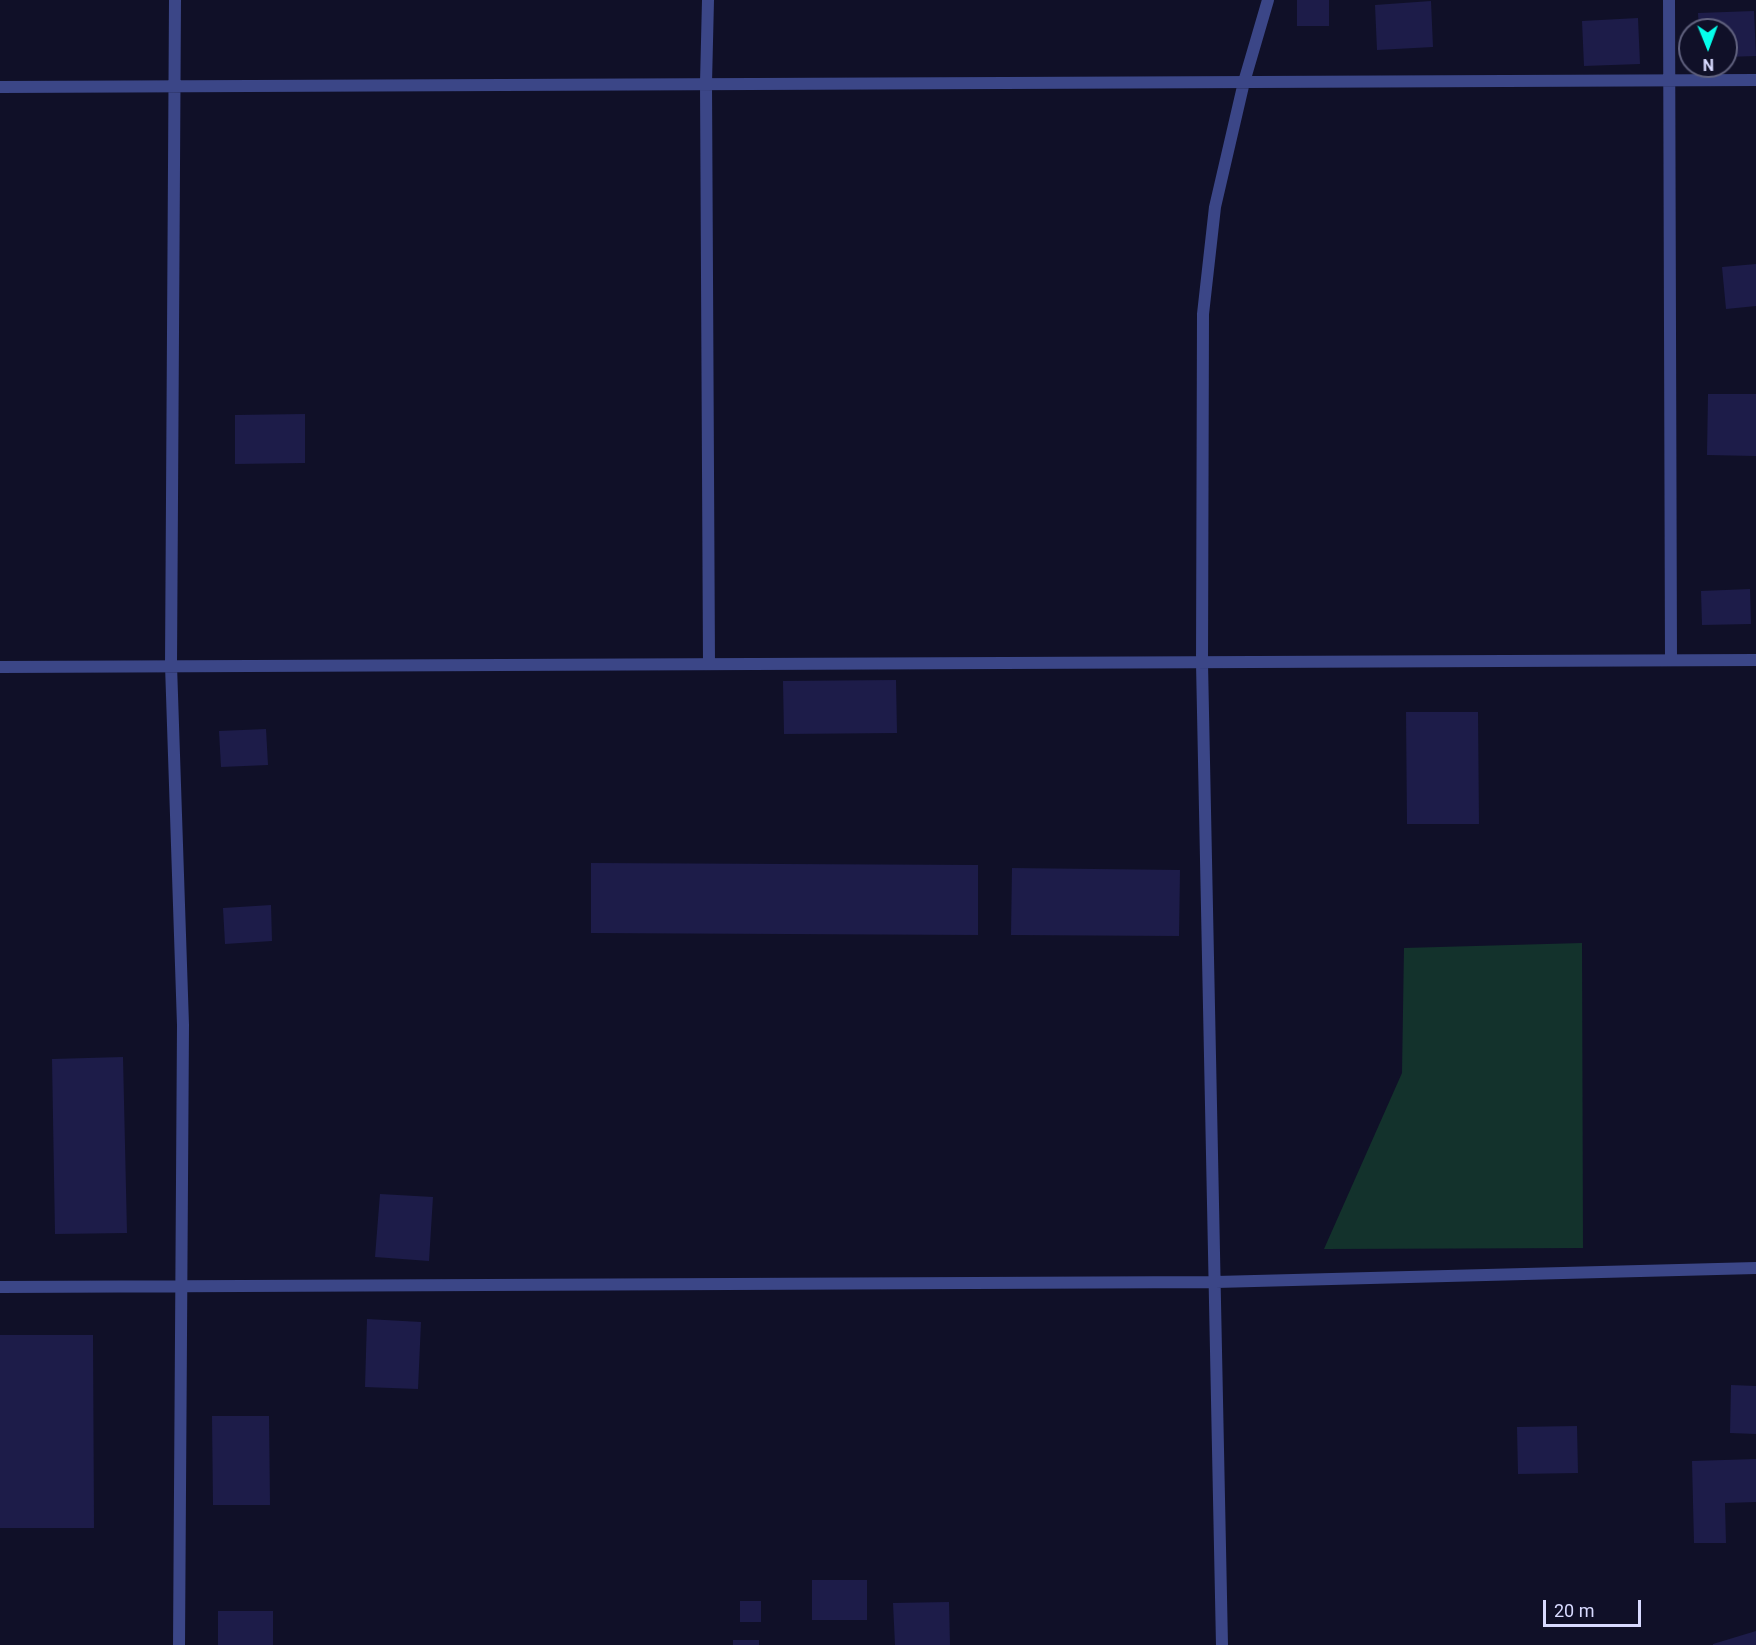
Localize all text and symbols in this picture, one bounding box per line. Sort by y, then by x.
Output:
north arrow [1678,18,1738,78]
text: N [1702,55,1714,74]
scale bar [1546,1588,1644,1626]
text: 20 m [1554,1600,1594,1621]

